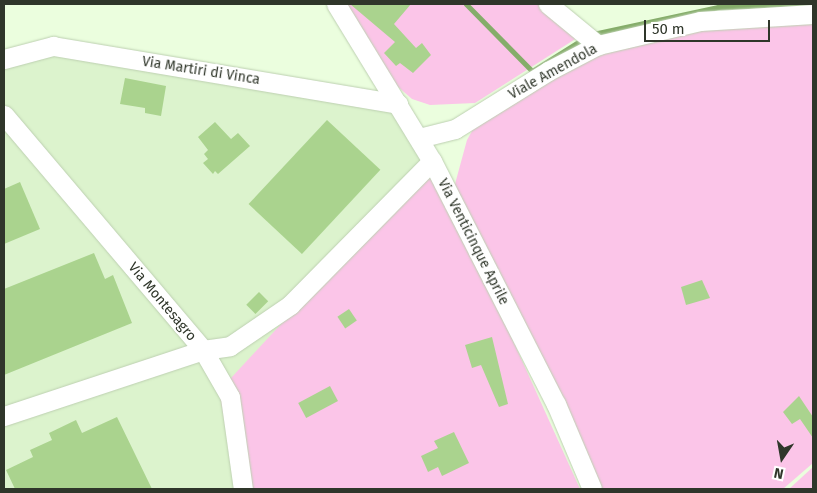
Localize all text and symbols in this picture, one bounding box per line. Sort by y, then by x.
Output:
scale bar [647,10,773,42]
text: 50 m [652,20,685,38]
street label: Viale Amendola [506,41,600,103]
street label: Via Martiri di Vinca [141,53,261,89]
street label: Via Venticinque Aprile [434,176,512,308]
street label: Via Montesagro [124,259,200,345]
north arrow [757,433,807,483]
text: N [772,464,785,482]

